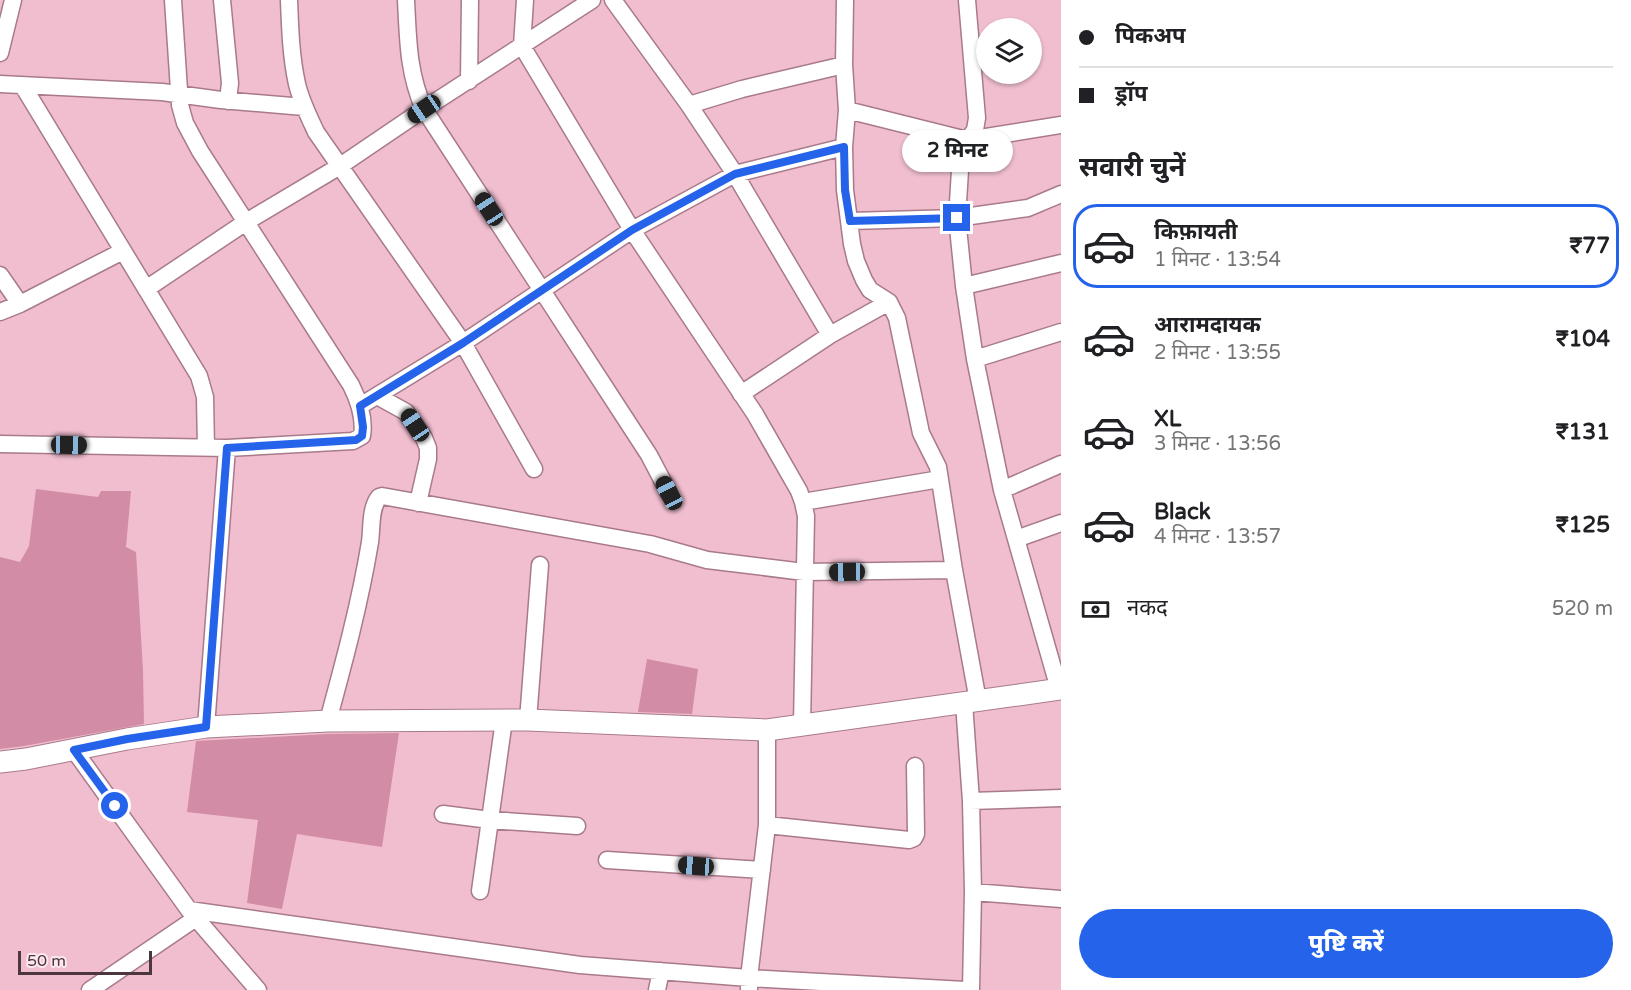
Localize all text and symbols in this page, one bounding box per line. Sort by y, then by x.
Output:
map controls [976,18,1042,84]
button: layers [976,18,1042,84]
text: पिकअप [1115,23,1186,49]
text: ड्रॉप [1115,81,1148,107]
car [404,91,444,127]
callout: 2 मिनट [902,131,1012,173]
text: 2 मिनट [927,139,988,163]
text: सवारी चुनें [1079,151,1185,184]
car [472,189,506,229]
route end [943,204,970,231]
icon: car [1082,219,1136,273]
text: किफ़ायती [1154,219,1238,245]
text: ₹77 [1569,233,1610,259]
text: 1 मिनट · 13:54 [1154,248,1281,272]
icon: car [1082,312,1136,366]
text: आरामदायक [1154,312,1261,338]
text: ₹104 [1556,326,1610,352]
text: 2 मिनट · 13:55 [1154,341,1281,365]
car [397,405,433,445]
icon: car [1082,405,1136,459]
text: XL [1154,406,1181,432]
text: ₹131 [1556,419,1610,445]
text: 3 मिनट · 13:56 [1154,432,1281,456]
car [51,436,87,454]
car [653,473,685,513]
icon: car [1082,498,1136,552]
text: Black [1154,499,1211,525]
text: ₹125 [1556,512,1610,538]
text: 4 मिनट · 13:57 [1154,525,1281,549]
car [829,563,865,581]
icon: cash [1079,593,1112,626]
text: नकद [1127,595,1168,621]
text: 520 m [1552,597,1613,621]
route start [101,792,128,819]
car [677,856,715,876]
button: पुष्टि करें [1079,909,1613,978]
scale bar [18,948,152,976]
text: 50 m [27,951,66,971]

